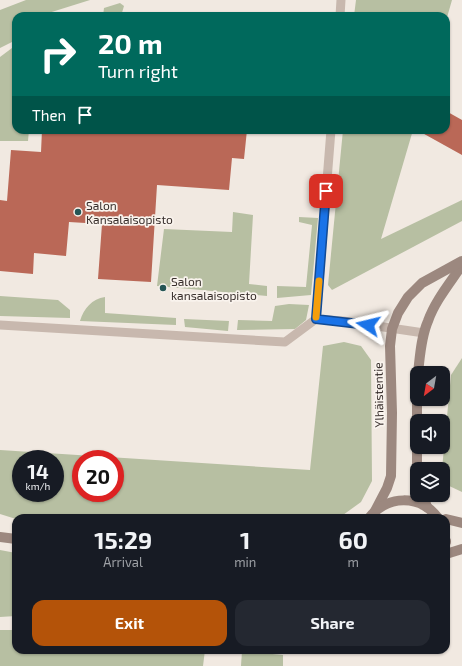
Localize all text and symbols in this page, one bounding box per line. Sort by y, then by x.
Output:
text: 20 m [98,26,163,60]
icon: right [32,28,84,80]
text: Turn right [98,60,178,82]
icon: arrive [74,104,96,126]
text: Then [32,106,66,124]
pin [309,174,343,208]
icon: arrive [315,180,337,202]
place label: Salon Kansalaisopisto [86,198,173,226]
marker: Salon Kansalaisopisto [73,207,83,217]
place label: Salon kansalaisopisto [171,274,257,302]
marker: Salon kansalaisopisto [158,283,168,293]
position arrow [347,304,389,346]
street label: Ylhäistentie [370,362,386,428]
north arrow [410,366,450,406]
map controls [410,366,450,502]
button: sound [410,414,450,454]
speed limit sign: 20 [72,450,124,502]
text: 14 [27,459,49,483]
button: layers [410,462,450,502]
text: km/h [26,480,50,492]
text: 15:29 [94,525,152,554]
text: 1 [240,525,250,554]
text: 60 [339,525,368,554]
text: Arrival [103,554,143,570]
text: min [234,554,256,570]
text: m [347,554,359,570]
button: Exit [32,600,227,646]
button: Share [235,600,430,646]

